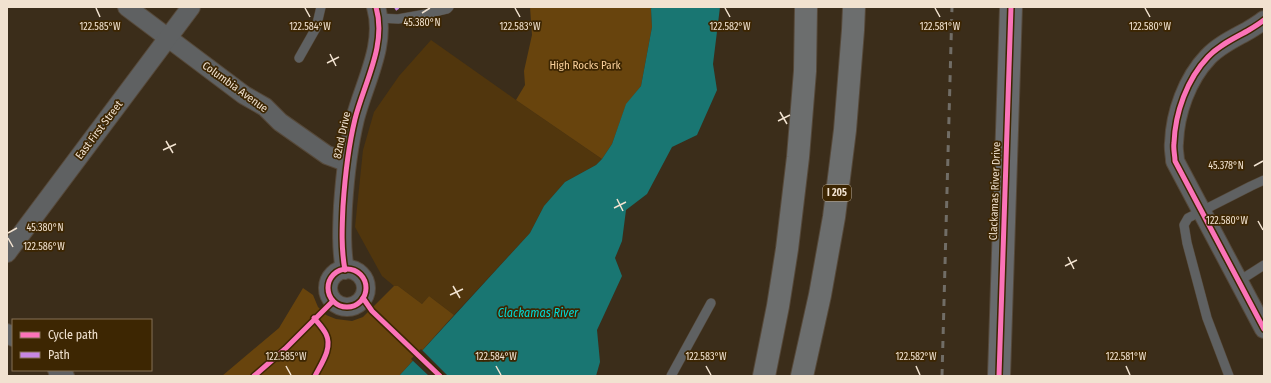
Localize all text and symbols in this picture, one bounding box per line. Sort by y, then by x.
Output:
text: 45.380°N [403,17,441,29]
text: 122.585°W [79,21,121,33]
text: 122.584°W [289,21,331,33]
text: 122.583°W [499,21,541,33]
text: 122.582°W [709,21,751,33]
text: 122.581°W [920,21,961,33]
text: 122.580°W [1129,21,1171,33]
street label: Columbia Avenue [200,59,270,115]
park label: High Rocks Park [549,59,621,72]
street label: East First Street [73,98,126,162]
street label: 82nd Drive [331,110,353,160]
street label: Clackamas River Drive [987,142,1003,240]
text: 45.378°N [1208,160,1244,172]
road number: I 205 [823,185,851,201]
text: 122.580°W [1206,215,1248,227]
text: 45.380°N [26,222,64,234]
text: 122.586°W [23,241,65,253]
water label: Clackamas River [498,306,579,320]
legend [12,319,152,371]
text: Cycle path [48,328,98,342]
text: Path [48,348,70,362]
text: 122.585°W [265,351,307,363]
text: 122.584°W [475,351,517,363]
text: 122.583°W [685,351,727,363]
text: 122.582°W [895,351,937,363]
text: 122.581°W [1106,351,1147,363]

